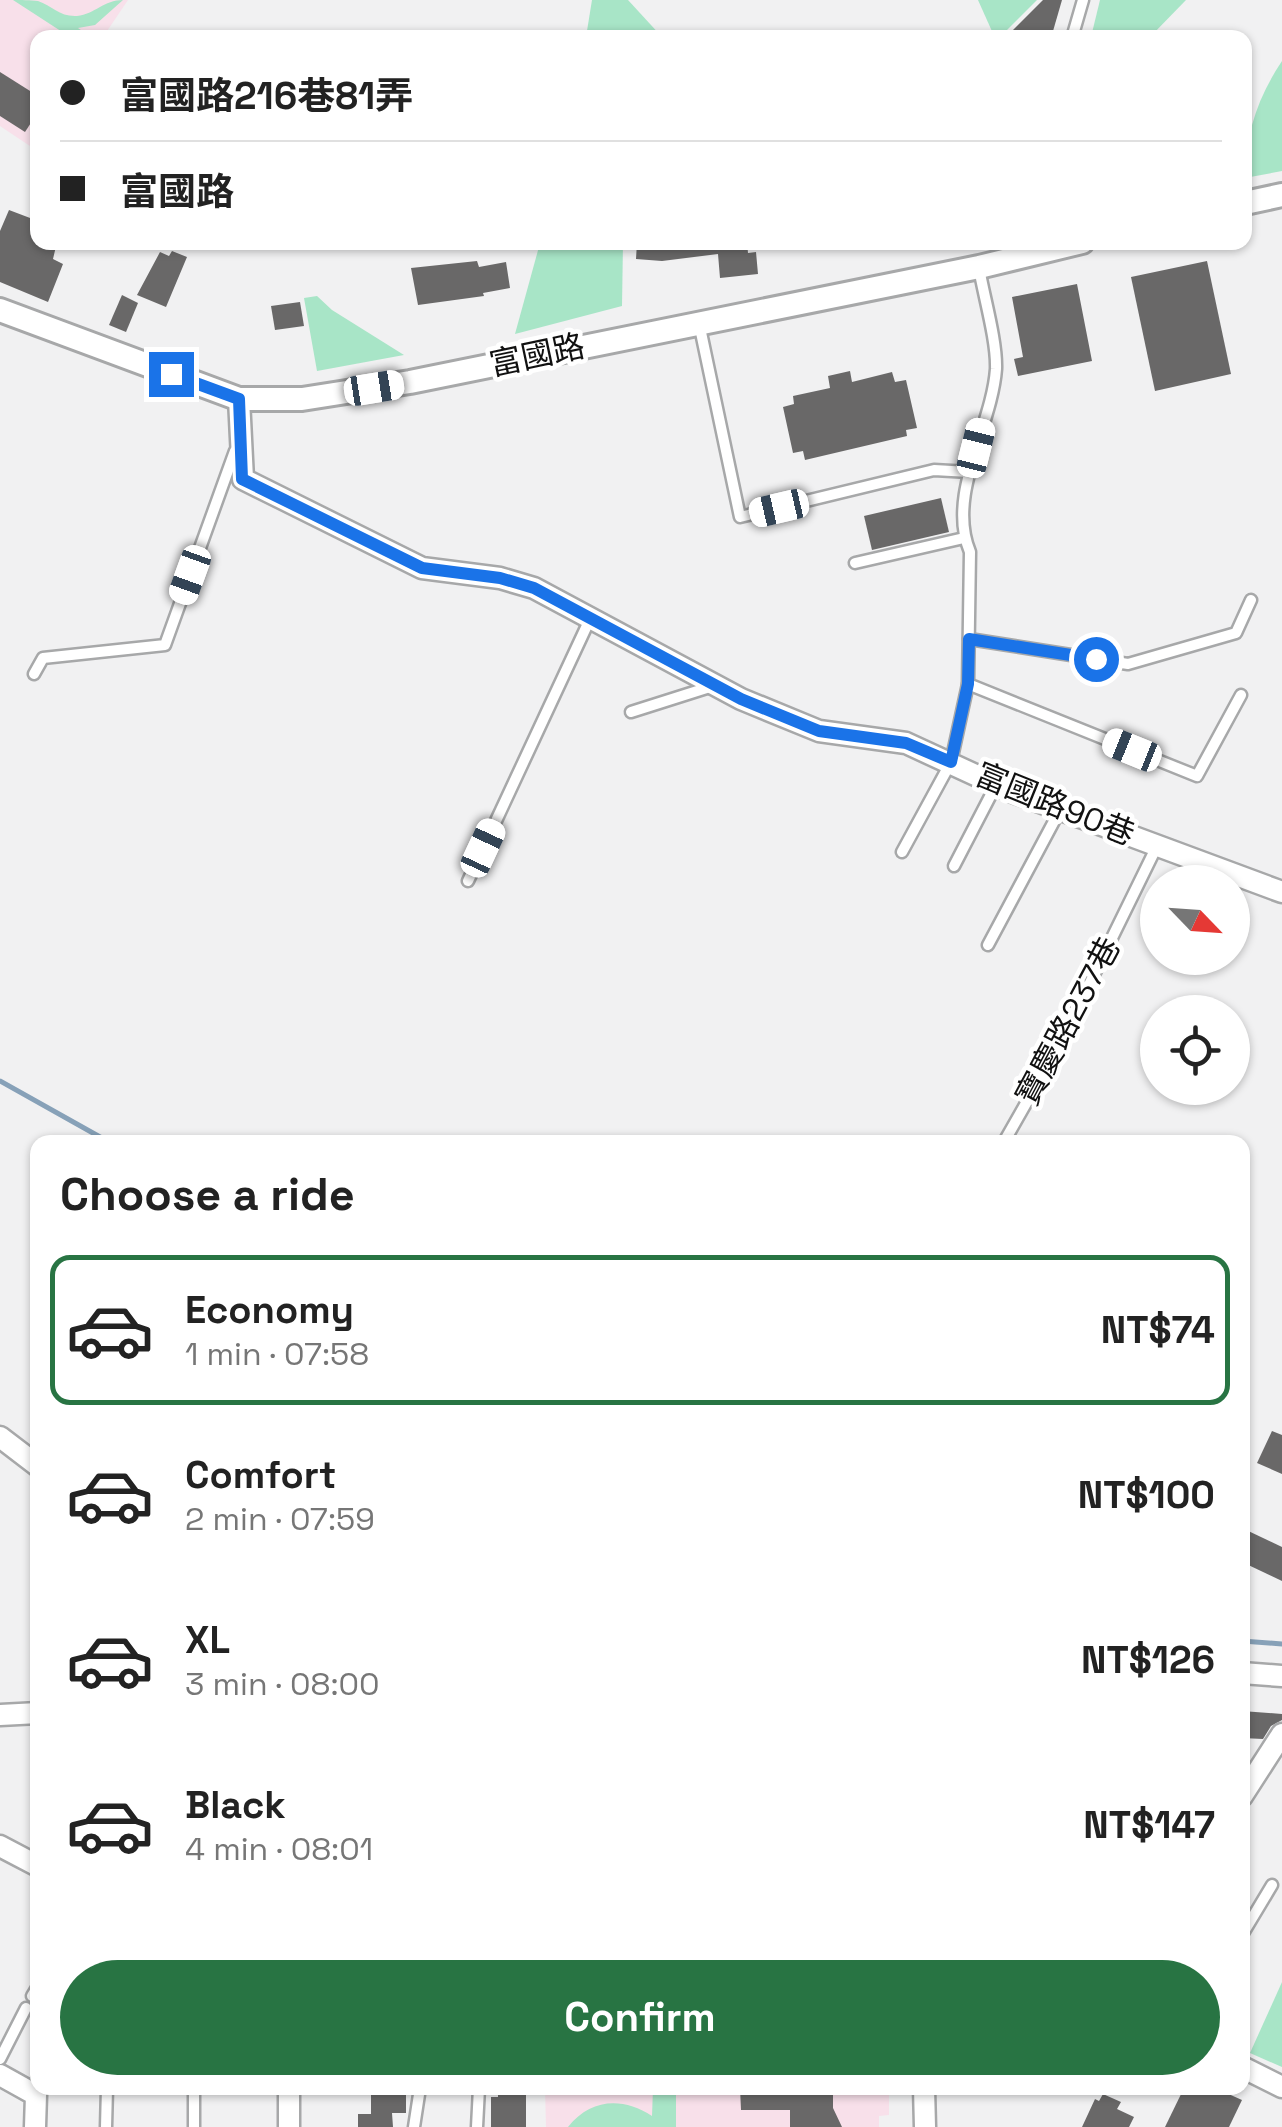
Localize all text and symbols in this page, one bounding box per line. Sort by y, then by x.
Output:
text: 富國路216巷81弄 [120,72,413,120]
text: 富國路 [120,168,234,216]
street label: 富國路 [486,325,588,385]
route end [149,352,194,397]
car [342,368,406,408]
car [954,415,998,481]
car [746,487,812,529]
car [166,542,214,608]
route start [1074,637,1119,682]
car [1099,725,1165,775]
street label: 富國路90巷 [970,754,1140,854]
car [457,814,509,882]
north arrow [1140,865,1250,975]
map controls [1140,865,1250,1105]
street label: 寶慶路237巷 [1007,930,1129,1112]
button: locate [1140,995,1250,1105]
text: Choose a ride [60,1166,355,1223]
icon: car [65,1285,155,1375]
text: Economy [185,1286,354,1334]
text: NT$74 [1101,1306,1215,1354]
text: 1 min · 07:58 [185,1334,369,1374]
icon: car [65,1450,155,1540]
text: Comfort [185,1451,336,1499]
text: NT$100 [1078,1471,1215,1519]
text: 2 min · 07:59 [185,1499,375,1539]
icon: car [65,1615,155,1705]
text: XL [185,1616,230,1664]
text: NT$126 [1081,1636,1215,1684]
text: 3 min · 08:00 [185,1664,380,1704]
icon: car [65,1780,155,1870]
text: Black [185,1781,286,1829]
text: NT$147 [1083,1801,1215,1849]
text: 4 min · 08:01 [185,1829,373,1869]
button: Confirm [60,1960,1220,2075]

